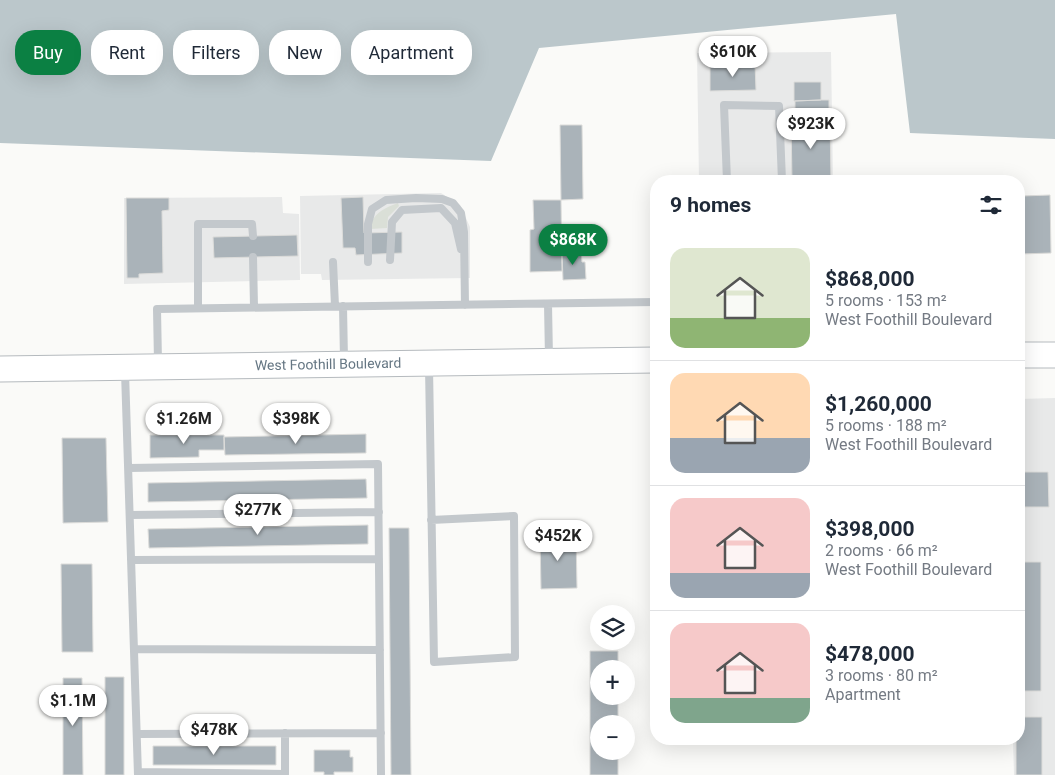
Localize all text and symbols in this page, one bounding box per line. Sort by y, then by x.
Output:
chip: Buy [15,30,81,75]
chip: Rent [91,30,163,75]
chip: Filters [173,30,259,75]
chip: New [269,30,341,75]
chip: Apartment [351,30,472,75]
pin: $610K [698,36,768,78]
text: $610K [710,42,756,61]
pin: $923K [776,108,846,150]
text: $923K [788,114,834,133]
icon: filters [977,191,1005,219]
text: 9 homes [670,193,751,217]
pin: $868K [538,224,608,266]
text: $868K [550,230,596,249]
text: $868,000 [825,267,915,291]
icon: home [710,268,770,328]
text: 5 rooms · 153 m² [825,291,947,310]
text: West Foothill Boulevard [825,310,992,329]
street label: West Foothill Boulevard [255,355,401,373]
text: $1,260,000 [825,392,932,416]
icon: home [710,393,770,453]
pin: $1.26M [143,402,225,445]
pin: $398K [261,402,331,445]
text: $1.26M [156,409,212,428]
text: $398K [273,409,319,428]
text: 5 rooms · 188 m² [825,416,947,435]
text: West Foothill Boulevard [825,435,992,454]
pin: $277K [223,494,293,536]
text: $277K [235,500,281,519]
text: $398,000 [825,517,915,541]
icon: home [710,518,770,578]
pin: $452K [523,520,593,562]
text: $452K [535,526,581,545]
text: 2 rooms · 66 m² [825,541,938,560]
text: West Foothill Boulevard [825,560,992,579]
map controls [590,605,635,760]
button: layers [590,605,635,650]
text: $478,000 [825,642,915,666]
icon: home [710,643,770,703]
button: + [590,660,635,705]
text: 3 rooms · 80 m² [825,666,938,685]
pin: $1.1M [38,684,108,727]
text: Apartment [825,685,901,704]
text: $1.1M [50,691,96,710]
pin: $478K [179,714,249,756]
button: − [590,715,635,760]
text: $478K [191,720,237,739]

